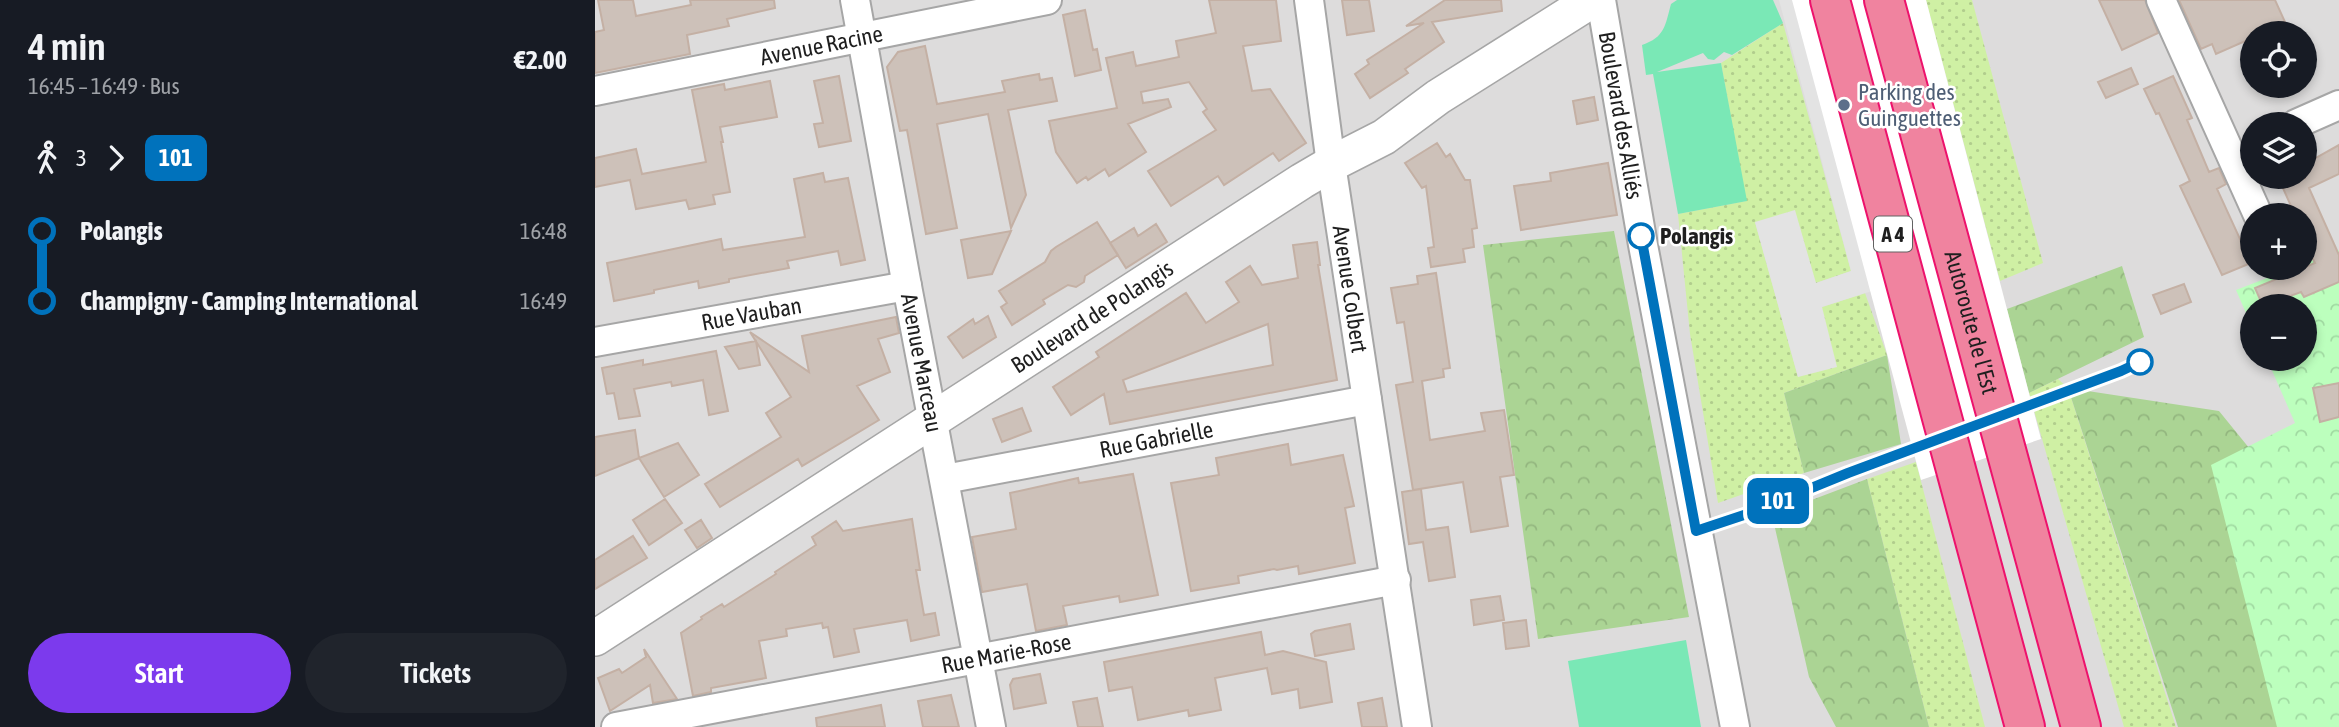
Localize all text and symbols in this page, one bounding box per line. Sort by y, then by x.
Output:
street label: Avenue Racine [758,20,885,70]
map controls [2240,21,2317,371]
button: locate [2240,21,2317,98]
text: 4 min [28,25,106,68]
street label: Boulevard des Alliés [1594,29,1648,201]
text: €2.00 [514,45,567,75]
text: 16:45 – 16:49 · Bus [28,73,180,99]
place label: Parking des Guinguettes [1858,79,1961,131]
marker: Parking des Guinguettes [1836,97,1852,113]
button: layers [2240,112,2317,189]
icon: walk [28,139,66,177]
icon: forward [97,139,135,177]
text: 101 [159,144,193,171]
text: 3 [76,145,87,171]
button: + [2240,203,2317,280]
text: Polangis [80,216,163,246]
road number: A 4 [1874,216,1912,252]
text: 16:48 [520,218,567,244]
marker: Polangis [1628,223,1654,249]
place label: Polangis [1660,223,1733,249]
street label: Avenue Colbert [1328,224,1373,355]
street label: Autoroute de l’Est [1940,248,2003,397]
street label: Boulevard de Polangis [1006,255,1178,378]
text: Champigny - Camping International [80,286,418,316]
text: 16:49 [520,288,567,314]
street label: Avenue Marceau [896,291,948,434]
street label: Rue Vauban [699,292,804,336]
button: − [2240,294,2317,371]
unlabelled marker [2127,349,2153,375]
street label: Rue Gabrielle [1097,416,1215,463]
line badge: 101 [1738,478,1818,524]
text: 101 [1761,487,1795,514]
street label: Rue Marie-Rose [939,629,1073,678]
button: Start [28,633,291,713]
button: Tickets [305,633,567,713]

